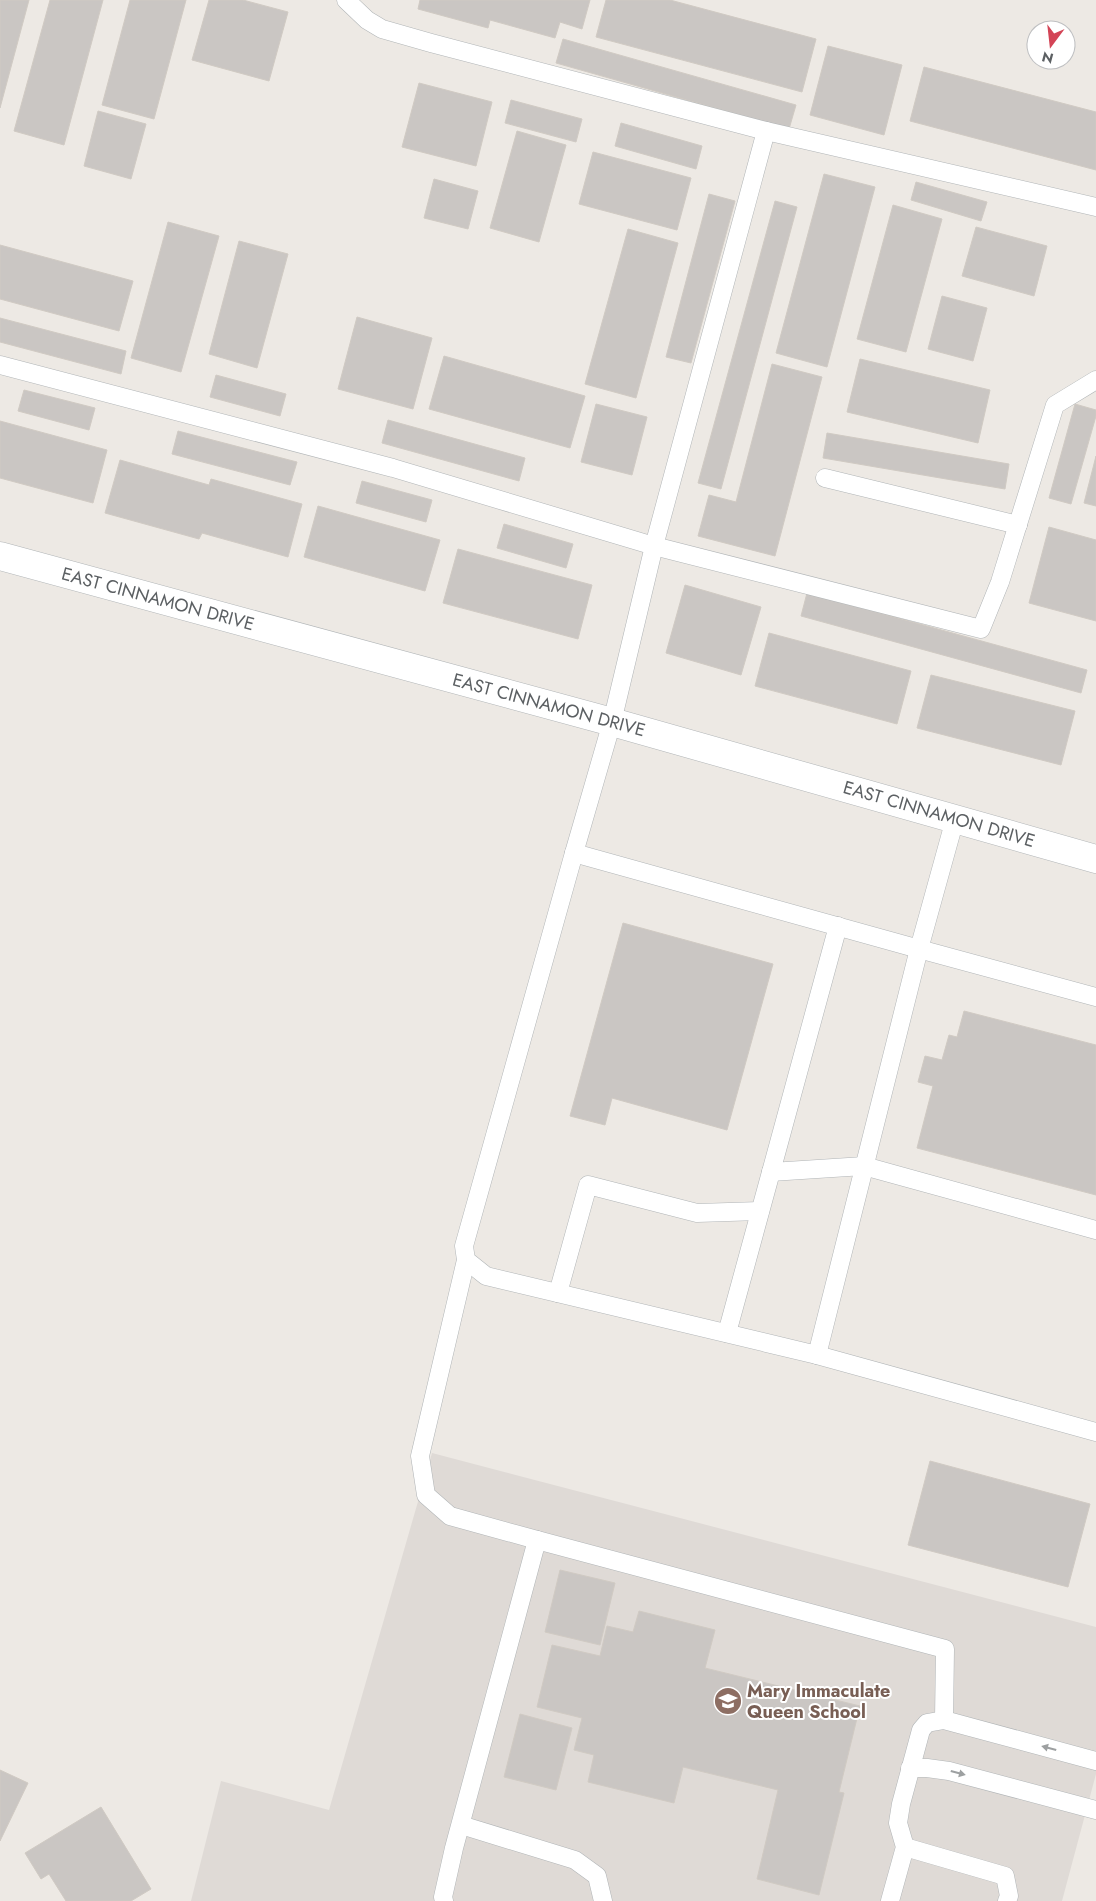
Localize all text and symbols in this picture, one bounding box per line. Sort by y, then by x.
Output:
north arrow [1026,20,1076,70]
text: N [1040,46,1056,69]
street label: EAST CINNAMON DRIVE [59,561,257,637]
street label: EAST CINNAMON DRIVE [450,667,648,743]
street label: EAST CINNAMON DRIVE [840,774,1038,854]
place label: Mary Immaculate Queen School [747,1678,890,1725]
school or university icon: Mary Immaculate Queen School [713,1686,743,1716]
one-way arrow [1041,1744,1056,1752]
one-way arrow [951,1769,966,1777]

